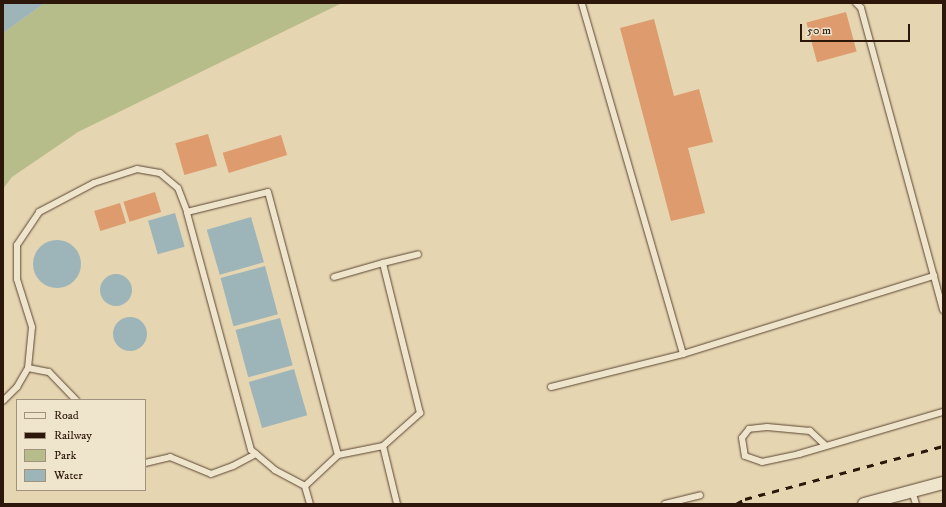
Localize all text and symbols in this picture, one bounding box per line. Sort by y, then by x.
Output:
scale bar [802,16,912,42]
text: 50 m [807,23,831,38]
legend [16,399,146,491]
text: Road [54,408,79,423]
text: Railway [54,428,92,443]
text: Park [54,448,76,463]
text: Water [54,468,83,483]

